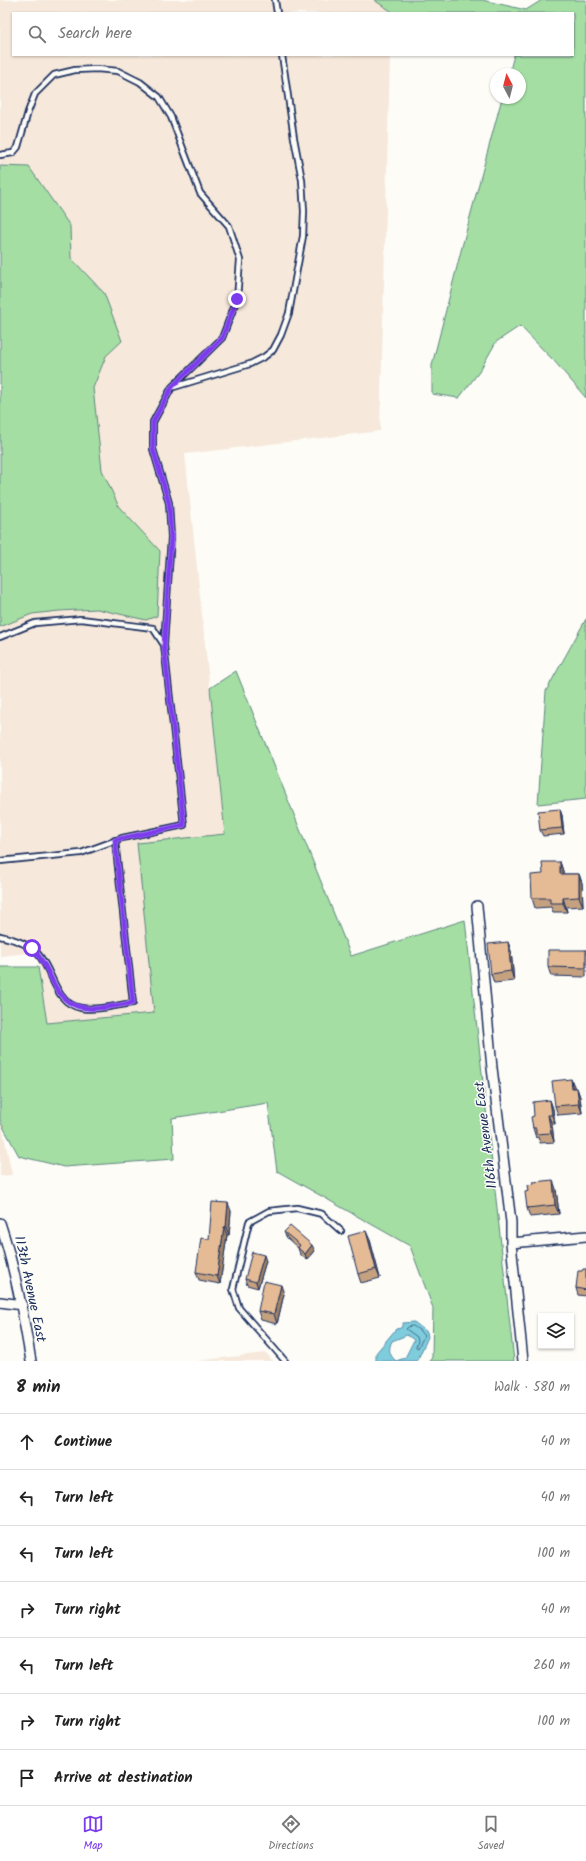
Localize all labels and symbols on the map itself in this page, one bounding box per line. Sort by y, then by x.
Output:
north arrow [490,68,526,104]
route end [228,290,246,308]
route start [23,939,41,957]
street label: 116th Avenue East [468,1079,504,1190]
street label: 113th Avenue East [8,1234,52,1345]

